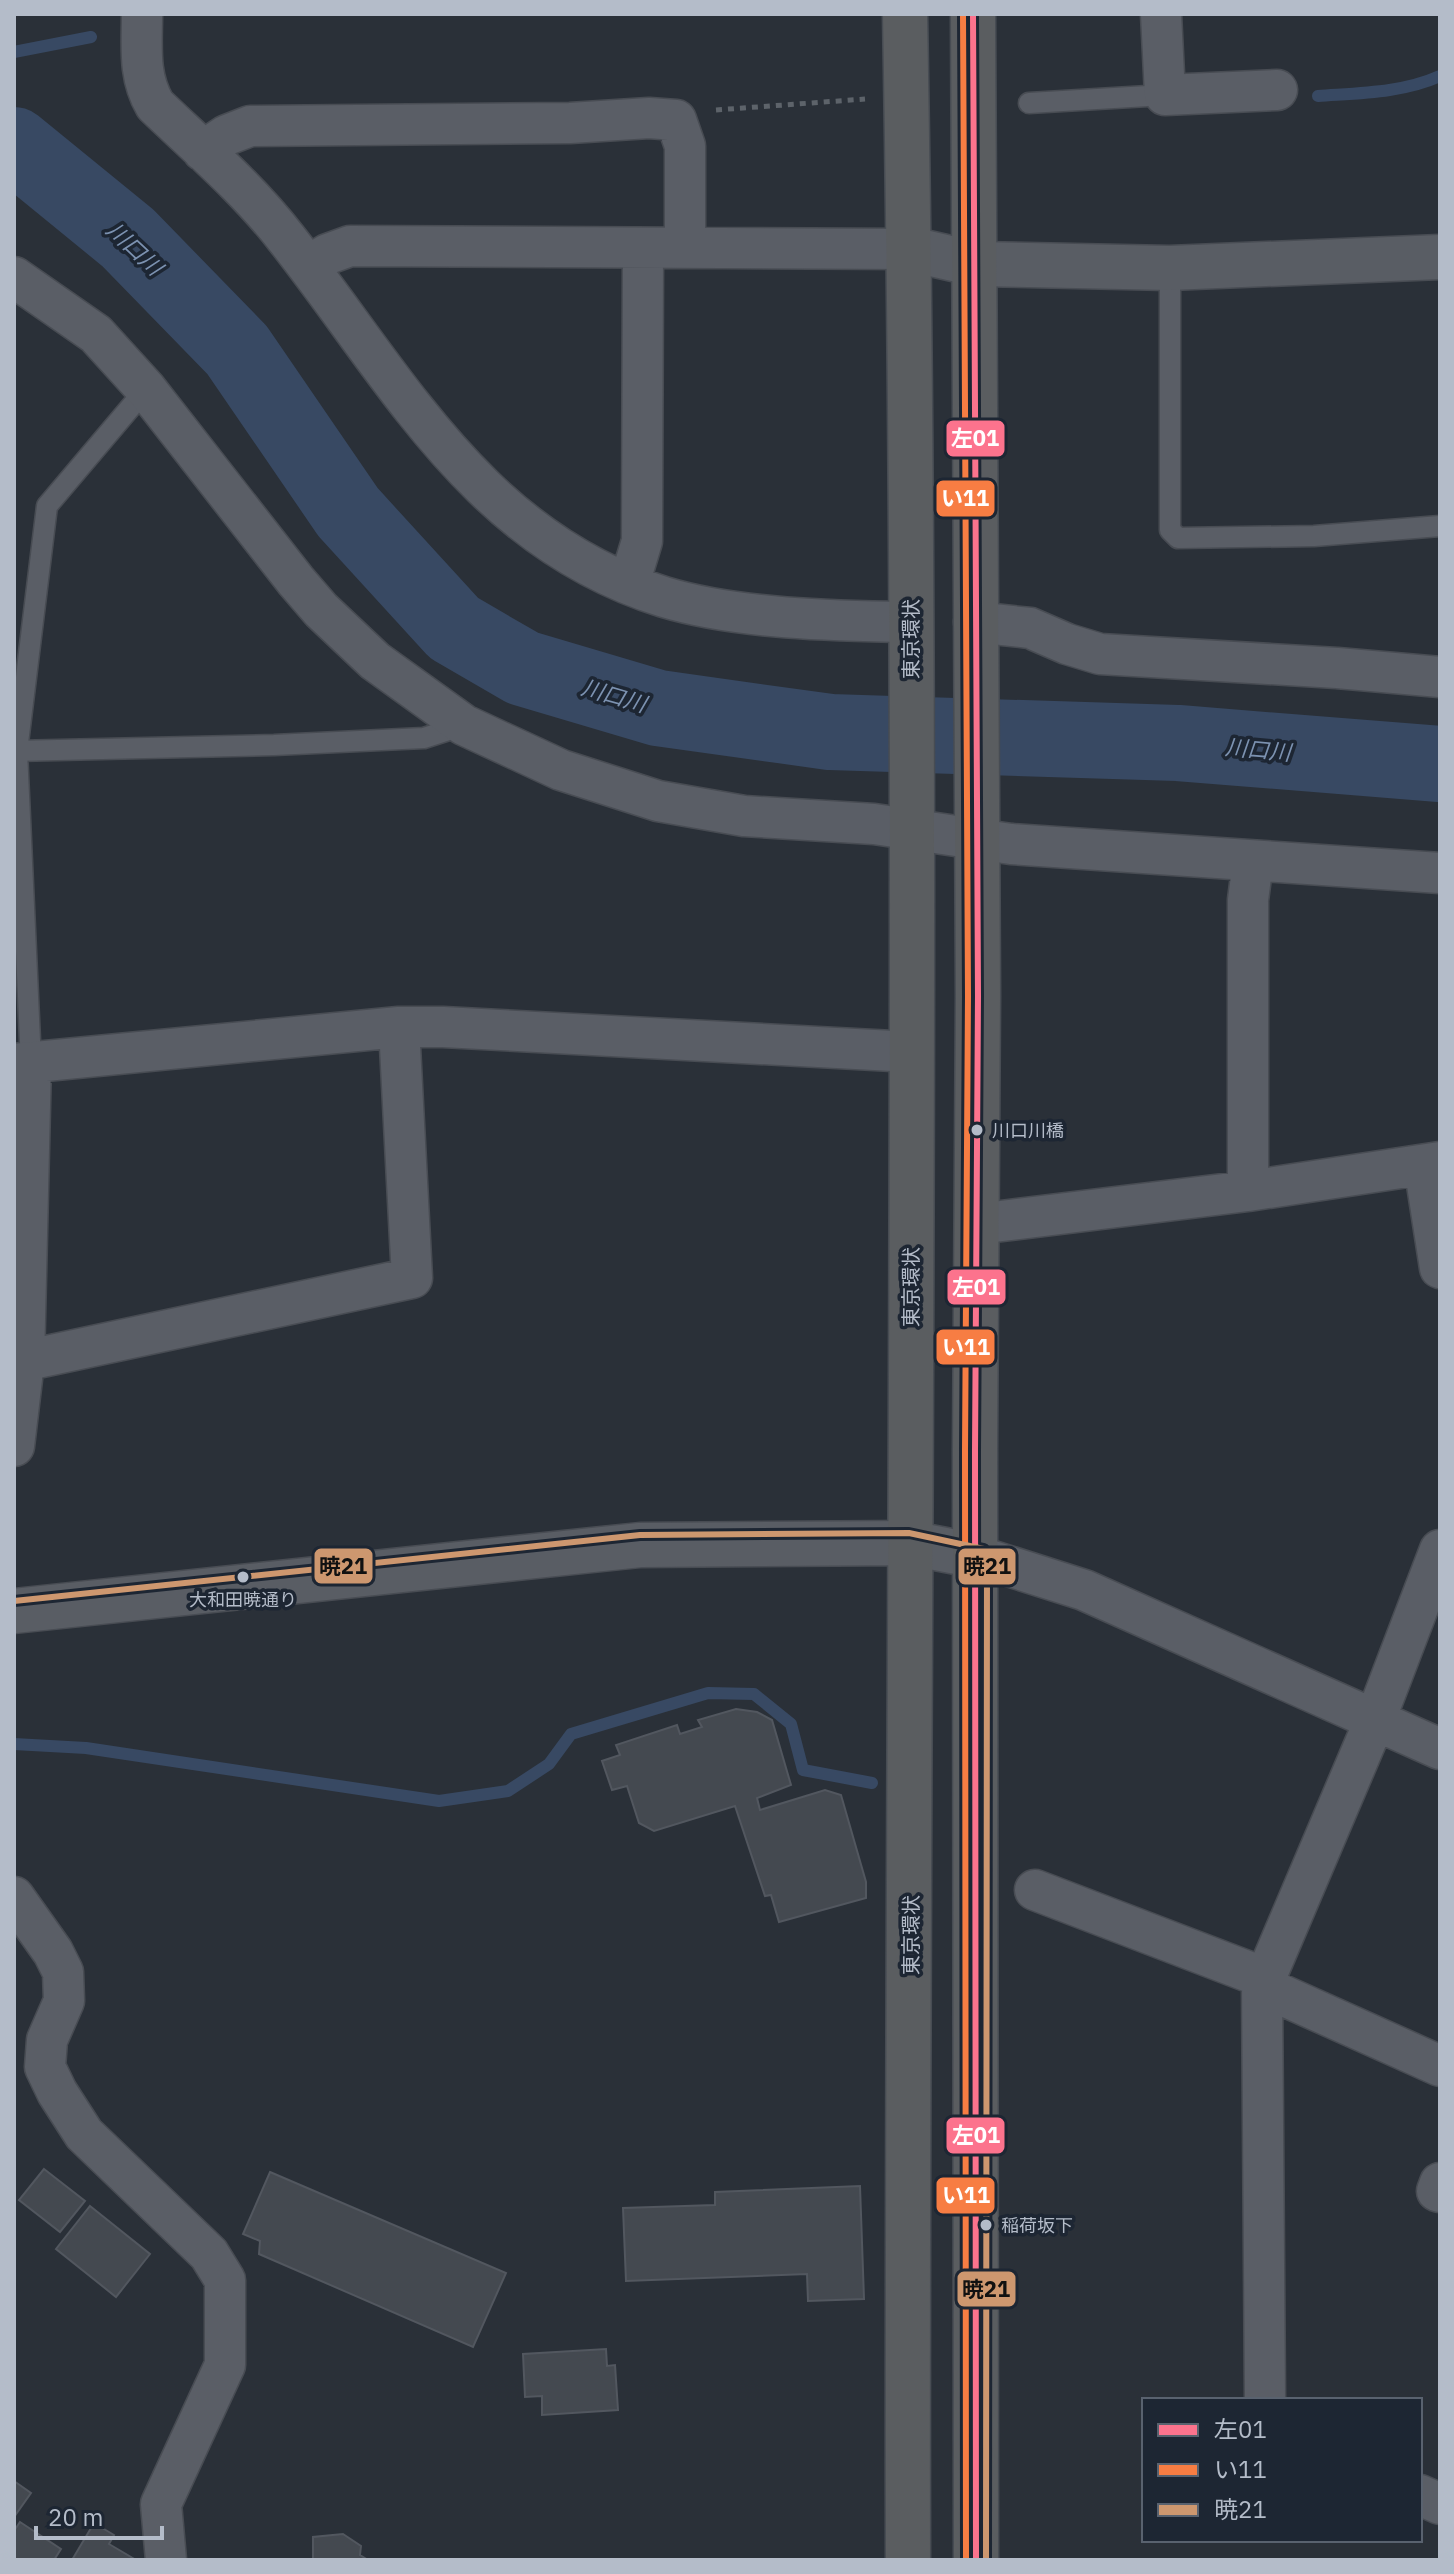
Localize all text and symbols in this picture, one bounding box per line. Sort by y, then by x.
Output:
water label: 川口川 [101,215,170,282]
line badge: 左01 [945,419,1006,458]
text: 左01 [951,423,999,452]
line badge: い11 [935,479,996,518]
text: い11 [941,483,989,512]
street label: 東京環状 [897,599,924,679]
water label: 川口川 [578,672,652,719]
water label: 川口川 [1224,732,1294,766]
place label: 川口川橋 [992,1119,1064,1142]
marker: 川口川橋 [969,1122,985,1138]
street label: 東京環状 [897,1247,924,1327]
line badge: 左01 [946,1268,1007,1306]
text: 左01 [952,1272,1000,1301]
line badge: い11 [935,1328,996,1366]
text: い11 [942,1332,990,1361]
line badge: 暁21 [313,1547,374,1585]
line badge: 暁21 [957,1547,1017,1586]
text: 暁21 [319,1551,367,1580]
text: 暁21 [963,1551,1011,1580]
marker: 大和田暁通り [235,1569,251,1585]
place label: 大和田暁通り [189,1588,297,1611]
street label: 東京環状 [897,1895,924,1975]
line badge: 左01 [945,2116,1006,2155]
text: 左01 [952,2120,1000,2149]
line badge: い11 [935,2176,996,2215]
text: い11 [942,2180,990,2209]
place label: 稲荷坂下 [1001,2214,1073,2237]
marker: 稲荷坂下 [978,2217,994,2233]
line badge: 暁21 [956,2270,1017,2308]
text: 暁21 [962,2274,1010,2303]
legend [1142,2398,1422,2542]
text: 左01 [1214,2413,1267,2445]
text: い11 [1214,2453,1267,2485]
scale bar [36,2490,162,2540]
text: 暁21 [1214,2493,1267,2525]
text: 20 m [48,2501,103,2533]

